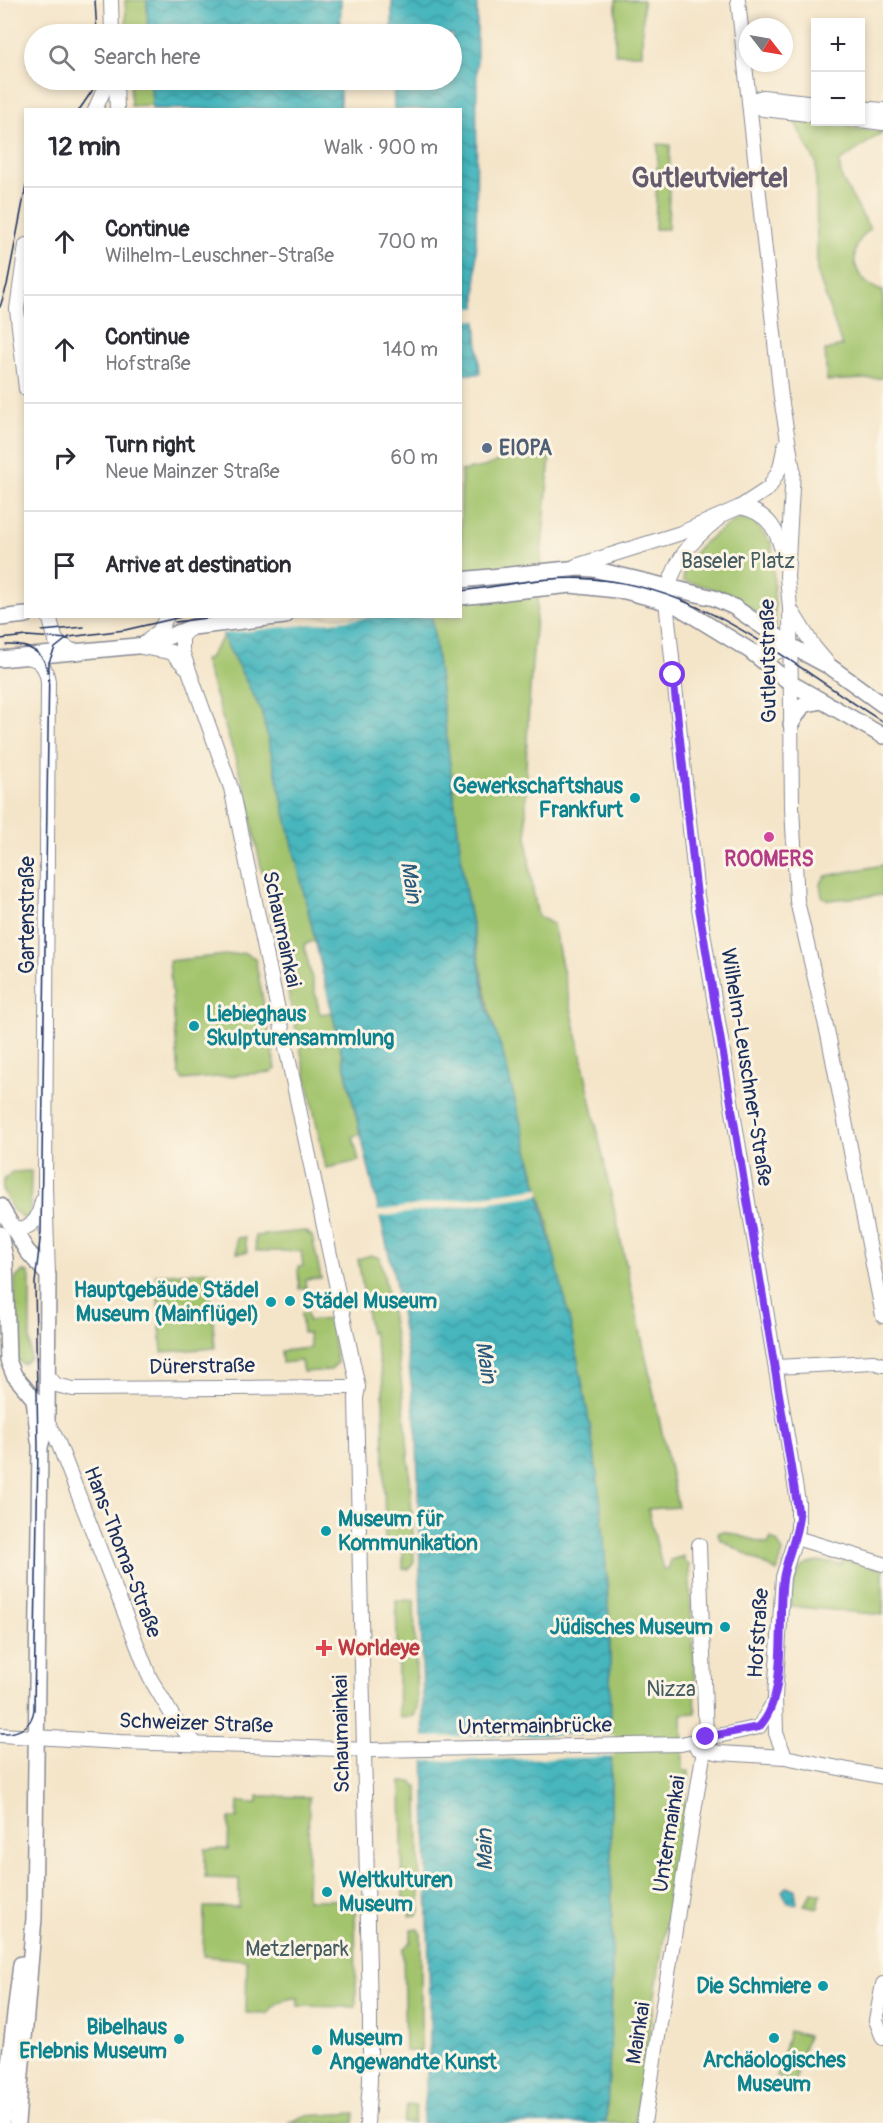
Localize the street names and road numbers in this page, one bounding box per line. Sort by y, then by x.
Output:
street label: Gutleutstraße [754,598,783,723]
street label: Gartenstraße [14,855,41,974]
street label: Schaumainkai [256,869,307,990]
street label: Wilhelm-Leuschner-Straße [714,946,779,1189]
street label: Dürerstraße [149,1352,256,1381]
street label: Hans-Thoma-Straße [77,1463,168,1642]
street label: Hofstraße [742,1587,775,1679]
street label: Schaumainkai [327,1674,356,1793]
street label: Schweizer Straße [118,1707,274,1740]
street label: Untermainbrücke [458,1712,613,1741]
street label: Untermainkai [647,1773,692,1894]
street label: Mainkai [620,2000,657,2066]

